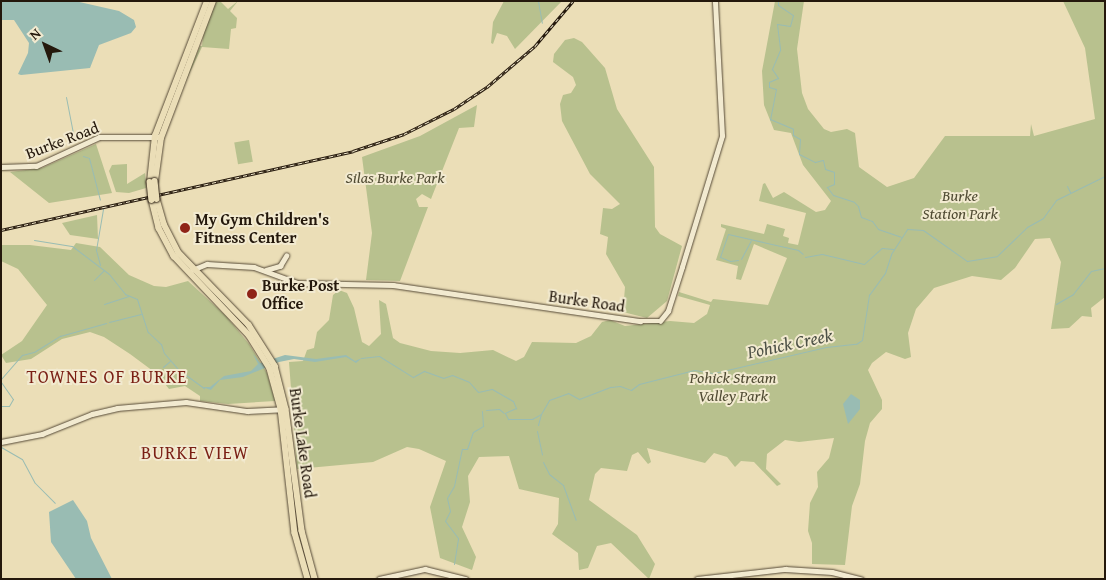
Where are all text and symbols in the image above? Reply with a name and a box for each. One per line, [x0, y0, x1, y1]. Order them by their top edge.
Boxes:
north arrow [20, 20, 70, 70]
text: N [25, 23, 45, 44]
street label: Burke Road [23, 117, 101, 163]
park label: Silas Burke Park [345, 167, 445, 187]
park label: Burke Station Park [922, 185, 998, 223]
place label: My Gym Children's Fitness Center [195, 209, 329, 247]
marker: My Gym Children's Fitness Center [179, 222, 191, 234]
place label: Burke Post Office [262, 275, 339, 313]
street label: Burke Road [548, 286, 626, 316]
marker: Burke Post Office [246, 288, 258, 300]
water label: Pohick Creek [745, 324, 835, 364]
district label: TOWNES OF BURKE [25, 366, 189, 388]
park label: Pohick Stream Valley Park [690, 367, 776, 405]
street label: Burke Lake Road [286, 387, 320, 499]
district label: BURKE VIEW [140, 442, 250, 464]

